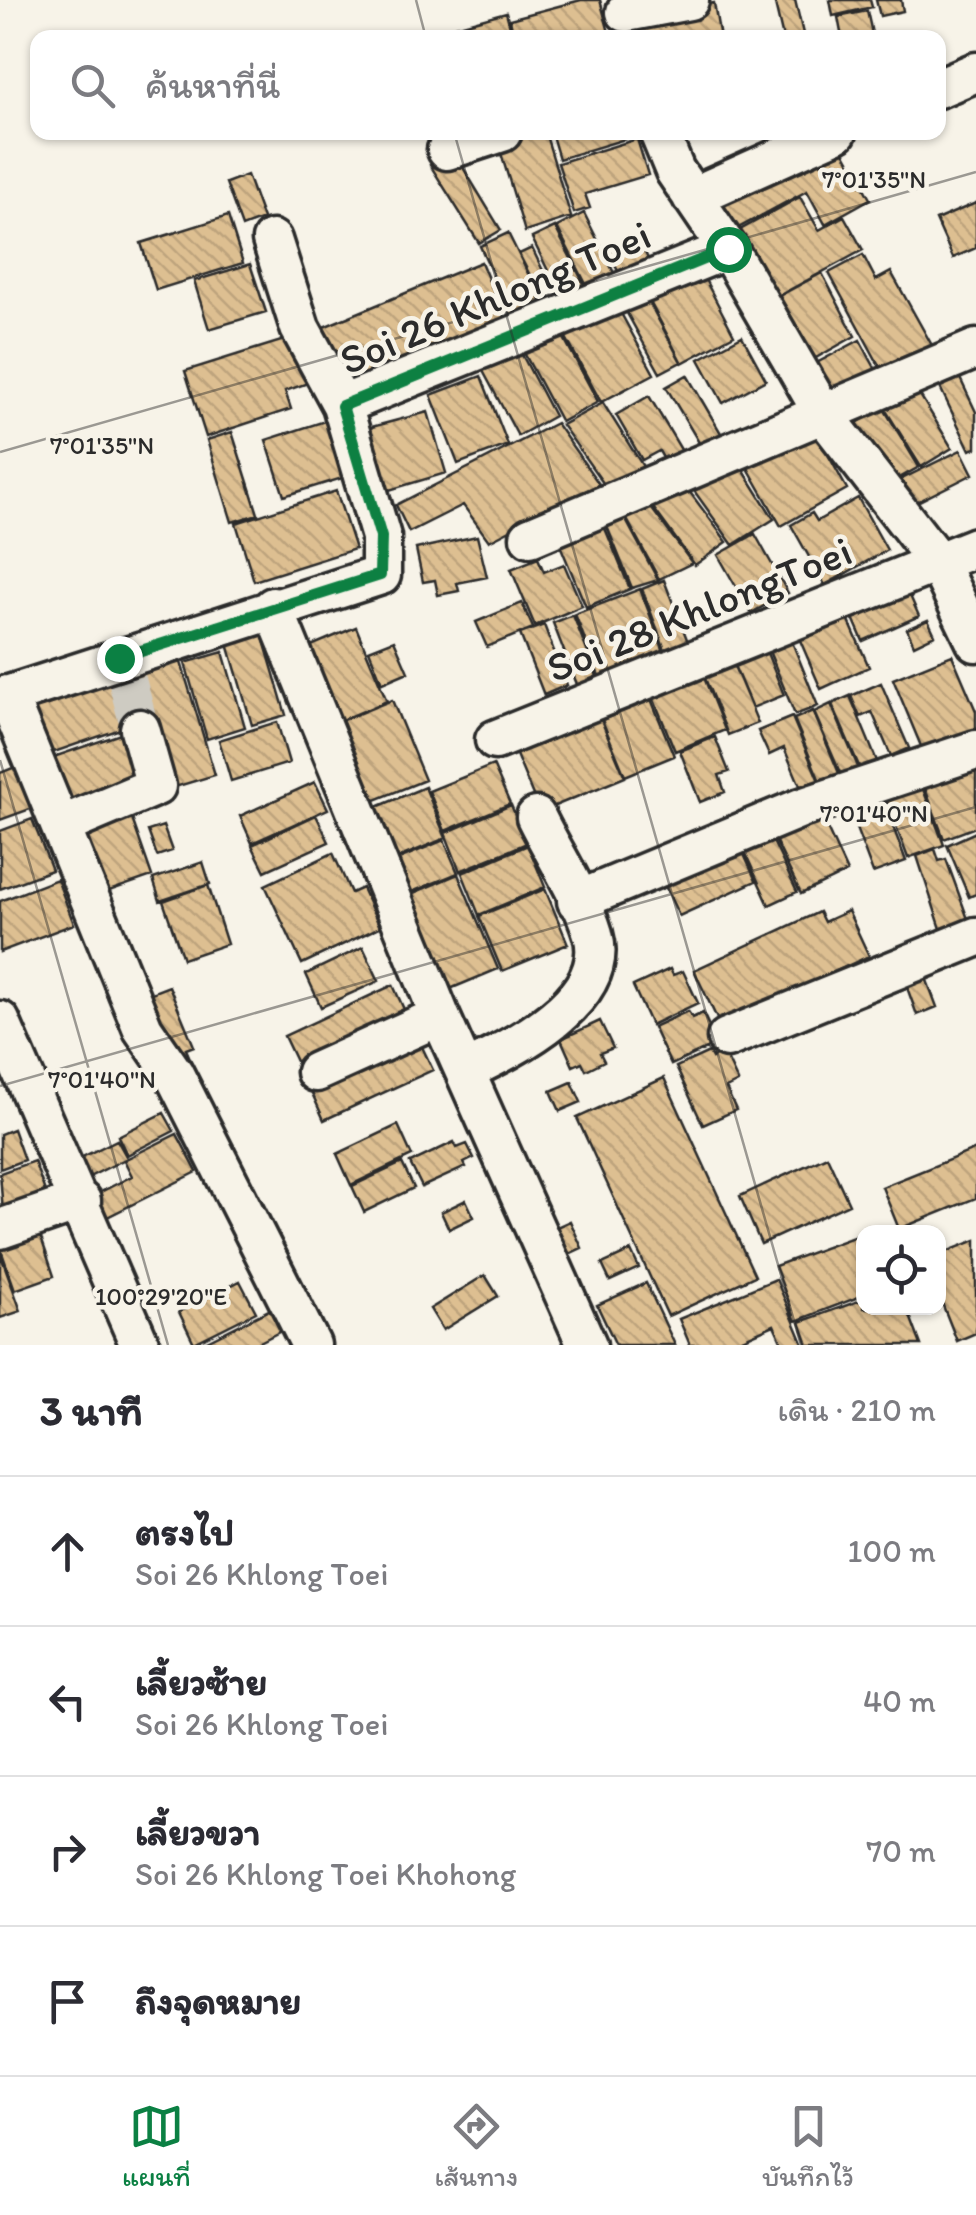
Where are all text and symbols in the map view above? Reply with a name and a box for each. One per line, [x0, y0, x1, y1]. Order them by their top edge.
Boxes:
search box [30, 30, 946, 140]
icon: search [65, 58, 120, 113]
text: ค้นหาที่นี่ [145, 62, 280, 108]
text: 7°01'35"N [822, 164, 926, 194]
street label: Soi 26 Khlong Toei [332, 209, 658, 385]
route start [706, 227, 752, 273]
text: 7°01'35"N [50, 430, 154, 460]
street label: Soi 28 KhlongToei [539, 525, 859, 693]
route end [97, 636, 143, 682]
text: 7°01'40"N [820, 798, 928, 828]
text: 7°01'40"N [48, 1064, 156, 1094]
map controls [856, 1225, 946, 1315]
button: locate [856, 1225, 946, 1315]
text: 100°29'20"E [95, 1281, 227, 1311]
text: 3 นาที [40, 1385, 143, 1436]
text: เดิน · 210 m [778, 1391, 936, 1429]
text: ตรงไป [135, 1509, 234, 1555]
icon: ahead [40, 1524, 95, 1579]
text: 100 m [848, 1532, 936, 1570]
text: Soi 26 Khlong Toei [135, 1555, 388, 1593]
text: เลี้ยวซ้าย [135, 1659, 267, 1705]
icon: left [40, 1674, 95, 1729]
text: 40 m [863, 1682, 936, 1720]
text: Soi 26 Khlong Toei [135, 1705, 388, 1743]
text: เลี้ยวขวา [135, 1809, 260, 1855]
icon: right [40, 1824, 95, 1879]
text: 70 m [866, 1832, 936, 1870]
text: Soi 26 Khlong Toei Khohong [135, 1855, 516, 1893]
icon: arrive [40, 1974, 95, 2029]
text: ถึงจุดหมาย [135, 1978, 301, 2024]
tab: แผนที่ [122, 2099, 191, 2193]
tab: เส้นทาง [435, 2099, 518, 2193]
tab: บันทึกไว้ [762, 2099, 854, 2193]

